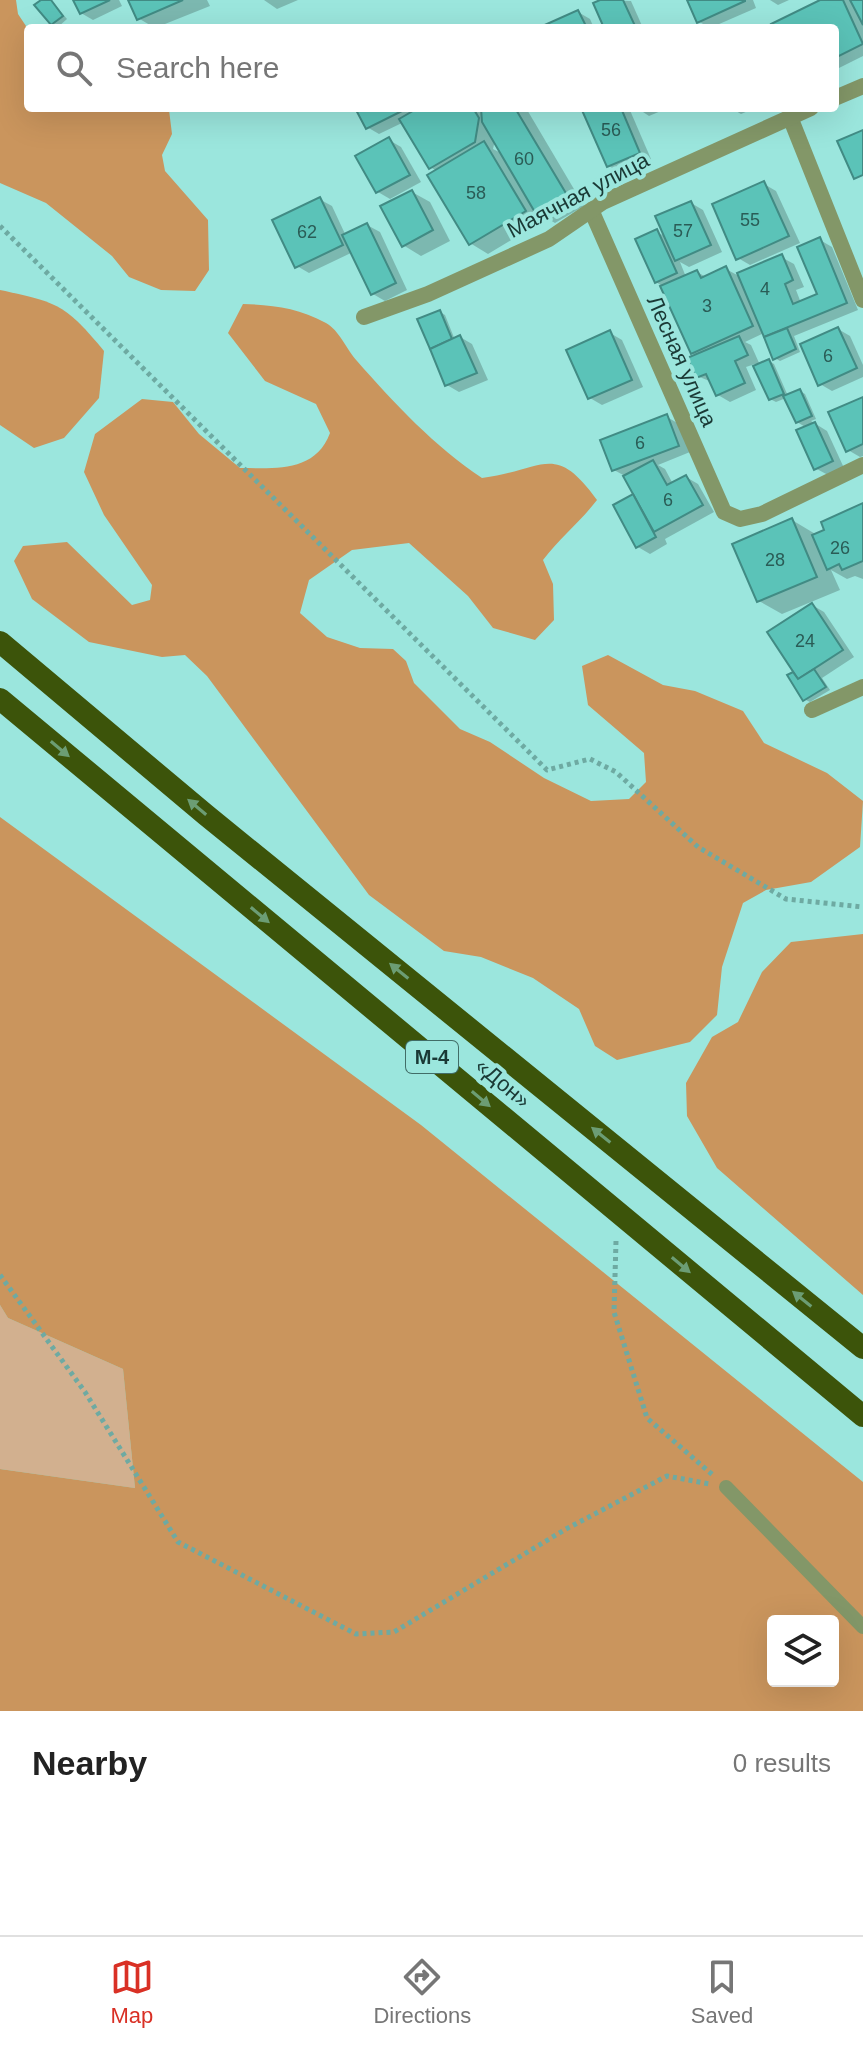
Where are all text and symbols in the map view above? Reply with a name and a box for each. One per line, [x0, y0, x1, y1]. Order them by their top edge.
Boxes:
search box [24, 24, 839, 112]
icon: search [52, 46, 96, 90]
text: Search here [116, 51, 279, 84]
house number: 56 [601, 120, 621, 140]
street label: Маячная улица [503, 147, 654, 243]
house number: 60 [514, 149, 534, 169]
house number: 58 [466, 183, 486, 203]
house number: 55 [740, 210, 760, 230]
house number: 57 [673, 221, 693, 241]
house number: 62 [297, 222, 317, 242]
house number: 4 [760, 279, 770, 299]
street label: Лесная улица [642, 292, 722, 431]
house number: 3 [702, 296, 712, 316]
house number: 6 [823, 346, 833, 366]
house number: 6 [635, 433, 645, 453]
house number: 6 [663, 490, 673, 510]
house number: 26 [830, 538, 850, 558]
house number: 28 [765, 550, 785, 570]
house number: 24 [795, 631, 815, 651]
one-way arrow [50, 740, 70, 757]
one-way arrow [187, 799, 207, 816]
one-way arrow [250, 906, 270, 923]
one-way arrow [389, 963, 409, 980]
road number: М-4 [406, 1041, 458, 1073]
street label: «Дон» [470, 1053, 536, 1113]
one-way arrow [471, 1090, 491, 1107]
one-way arrow [591, 1127, 611, 1144]
one-way arrow [671, 1256, 691, 1273]
one-way arrow [792, 1290, 813, 1307]
map controls [767, 1615, 839, 1687]
button: layers [767, 1615, 839, 1687]
text: Nearby [32, 1744, 147, 1782]
text: 0 results [733, 1748, 831, 1778]
tab: Map [110, 1955, 154, 2029]
tab: Directions [373, 1955, 471, 2029]
tab: Saved [691, 1955, 753, 2029]

